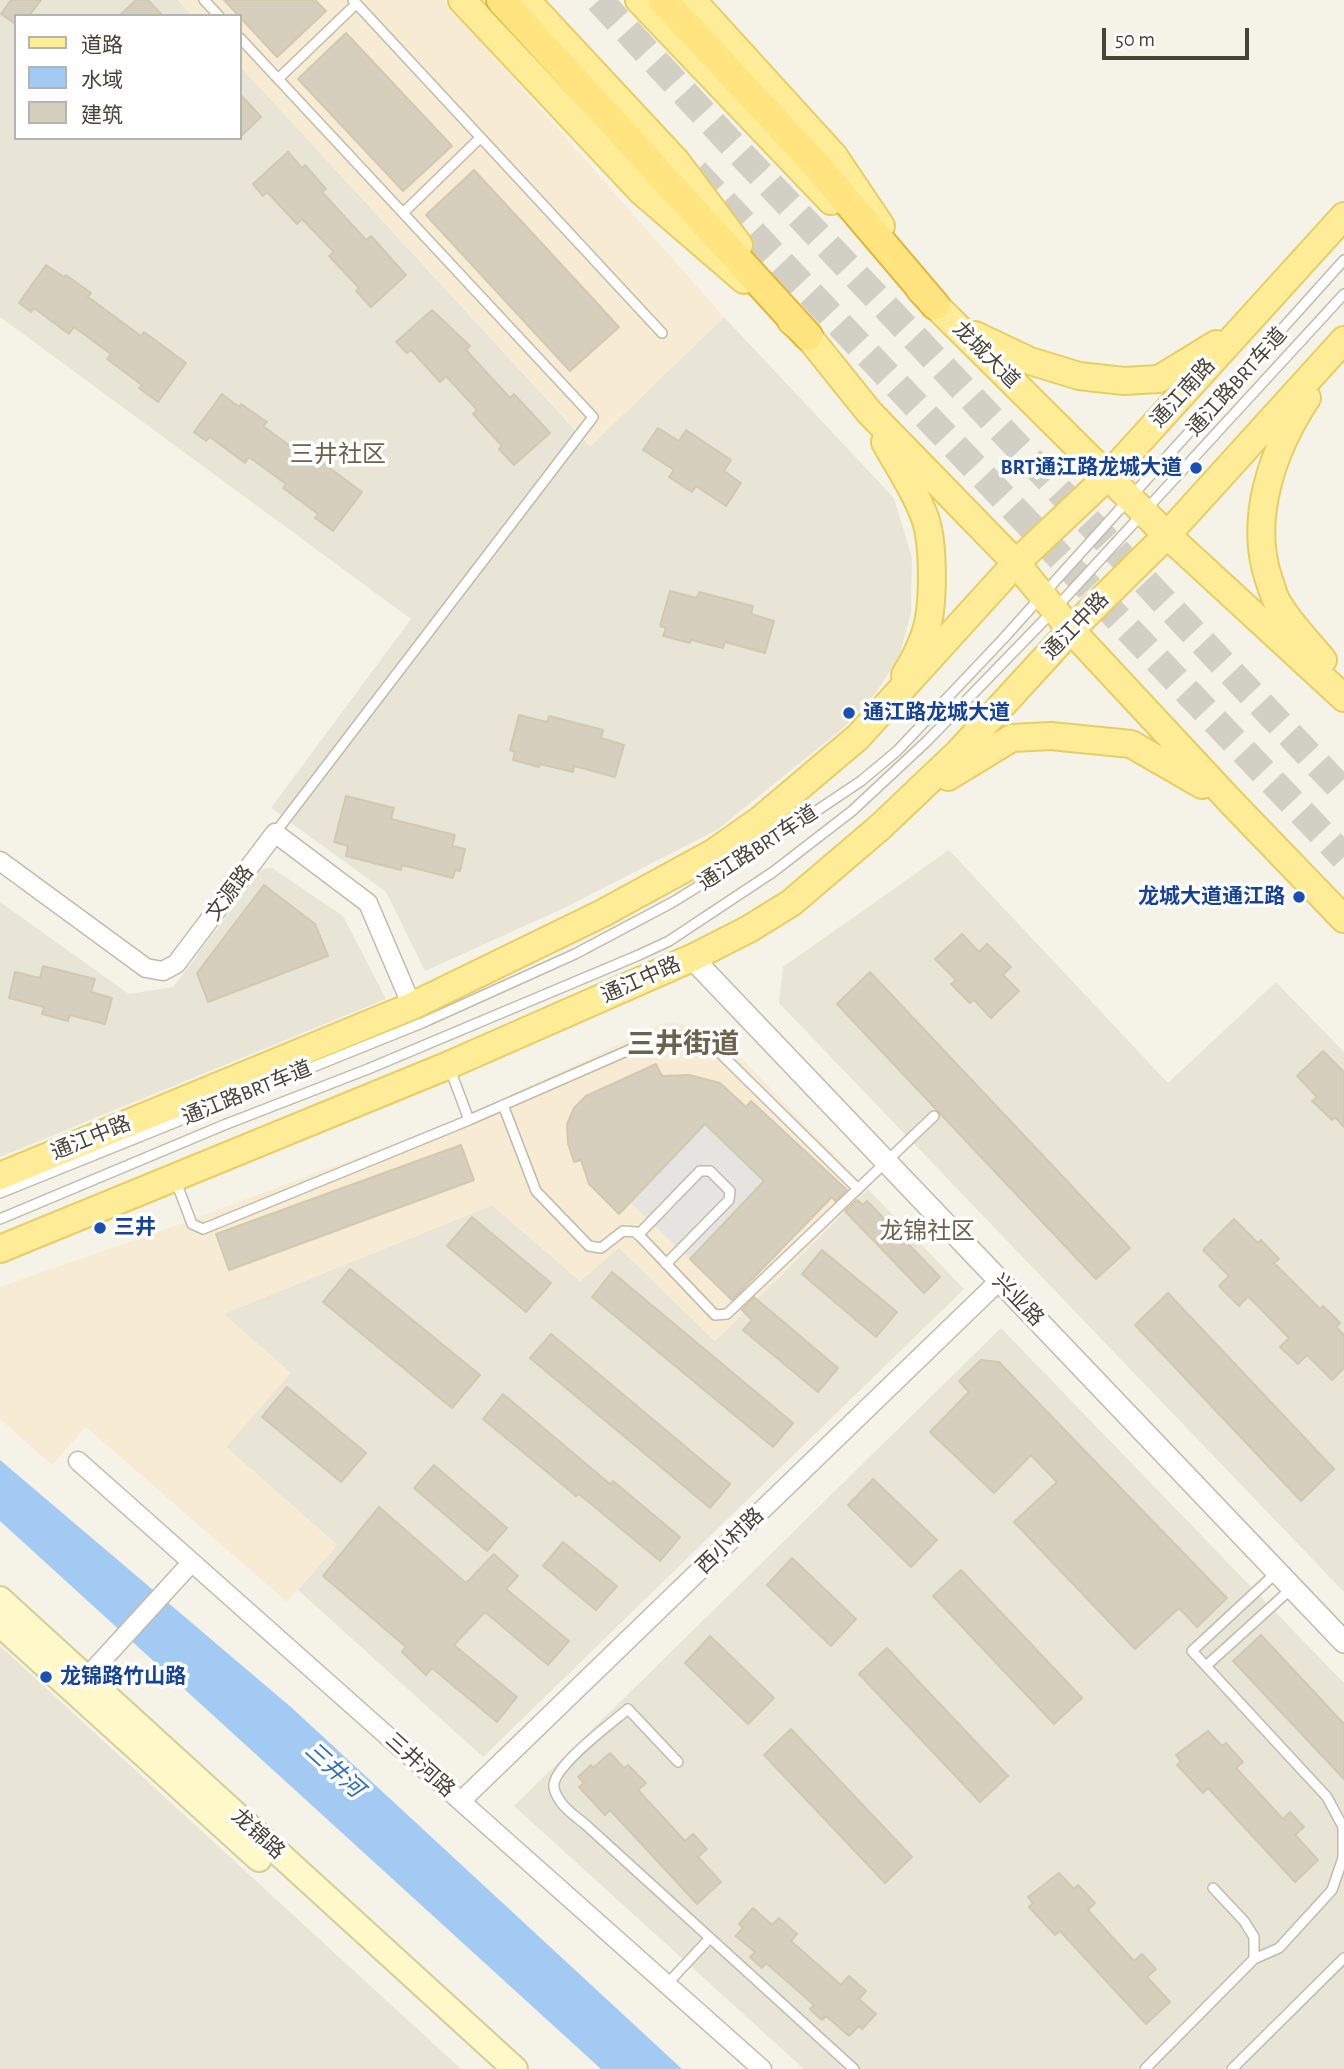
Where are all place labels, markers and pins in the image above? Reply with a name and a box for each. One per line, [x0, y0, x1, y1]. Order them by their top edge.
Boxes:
place label: BRT通江路龙城大道 [1000, 455, 1182, 481]
marker: BRT通江路龙城大道 [1188, 460, 1204, 476]
place label: 通江路龙城大道 [863, 700, 1010, 726]
marker: 通江路龙城大道 [841, 705, 857, 721]
place label: 龙城大道通江路 [1138, 884, 1285, 910]
marker: 龙城大道通江路 [1291, 889, 1307, 905]
place label: 三井 [114, 1215, 156, 1241]
marker: 三井 [92, 1220, 108, 1236]
place label: 龙锦路竹山路 [60, 1664, 186, 1690]
marker: 龙锦路竹山路 [38, 1669, 54, 1685]

